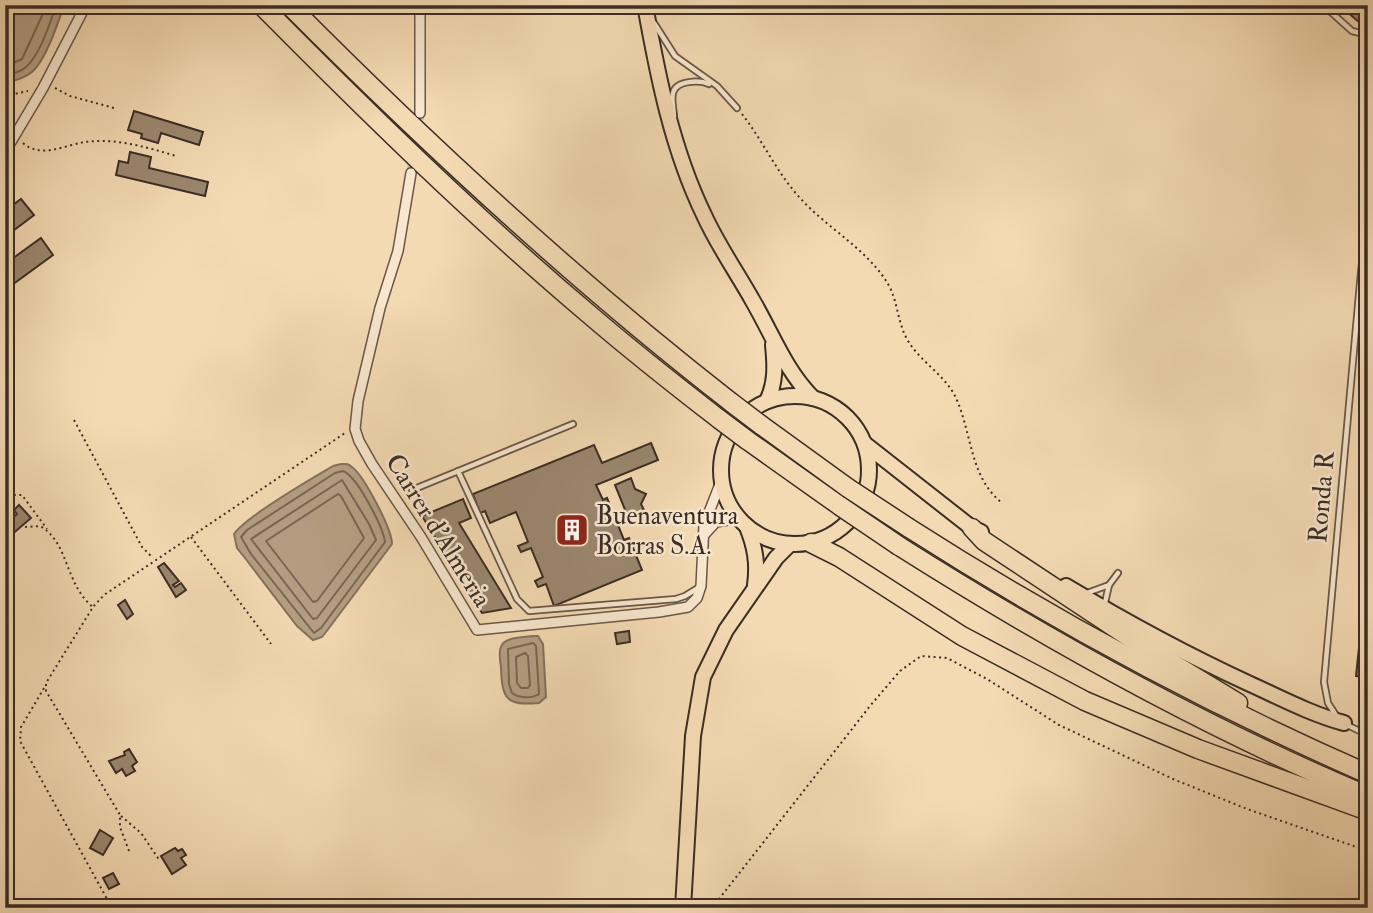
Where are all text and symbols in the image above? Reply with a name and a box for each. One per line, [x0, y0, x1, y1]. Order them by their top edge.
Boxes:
street label: Carrer d'Almeria [378, 448, 498, 613]
street label: Ronda R [1302, 449, 1342, 544]
place label: Buenaventura Borras S.A. [596, 500, 739, 562]
building icon: Buenaventura Borras S.A. [553, 511, 591, 549]

